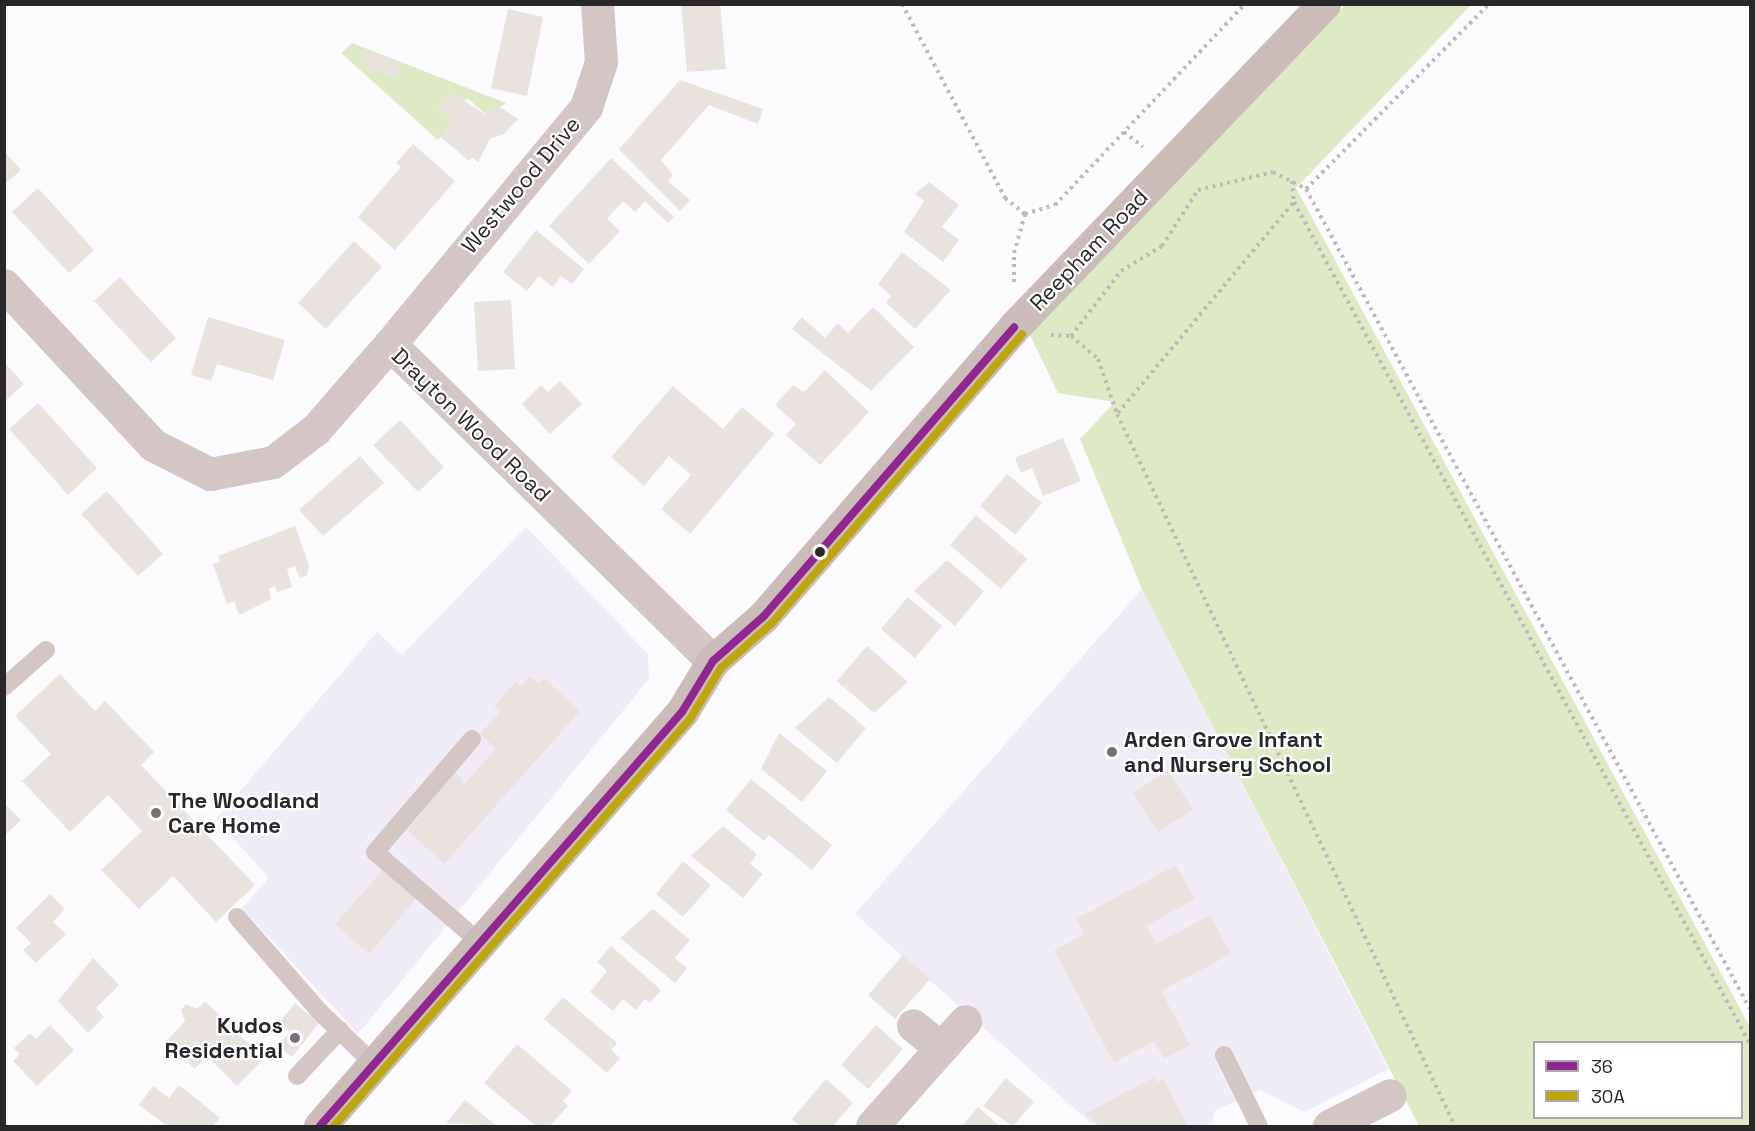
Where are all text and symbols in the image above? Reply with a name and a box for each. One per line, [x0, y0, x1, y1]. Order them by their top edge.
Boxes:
street label: Westwood Drive [456, 111, 586, 259]
street label: Reepham Road [1024, 184, 1154, 316]
street label: Drayton Wood Road [386, 342, 556, 508]
unlabelled marker [814, 546, 826, 558]
place label: Arden Grove Infant and Nursery School [1124, 726, 1331, 778]
marker: Arden Grove Infant and Nursery School [1105, 745, 1119, 759]
place label: The Woodland Care Home [168, 787, 320, 838]
marker: The Woodland Care Home [149, 806, 163, 820]
place label: Kudos Residential [165, 1012, 283, 1064]
marker: Kudos Residential [288, 1031, 302, 1045]
legend [1533, 1041, 1743, 1119]
text: 36 [1591, 1055, 1613, 1078]
text: 30A [1591, 1085, 1625, 1108]

